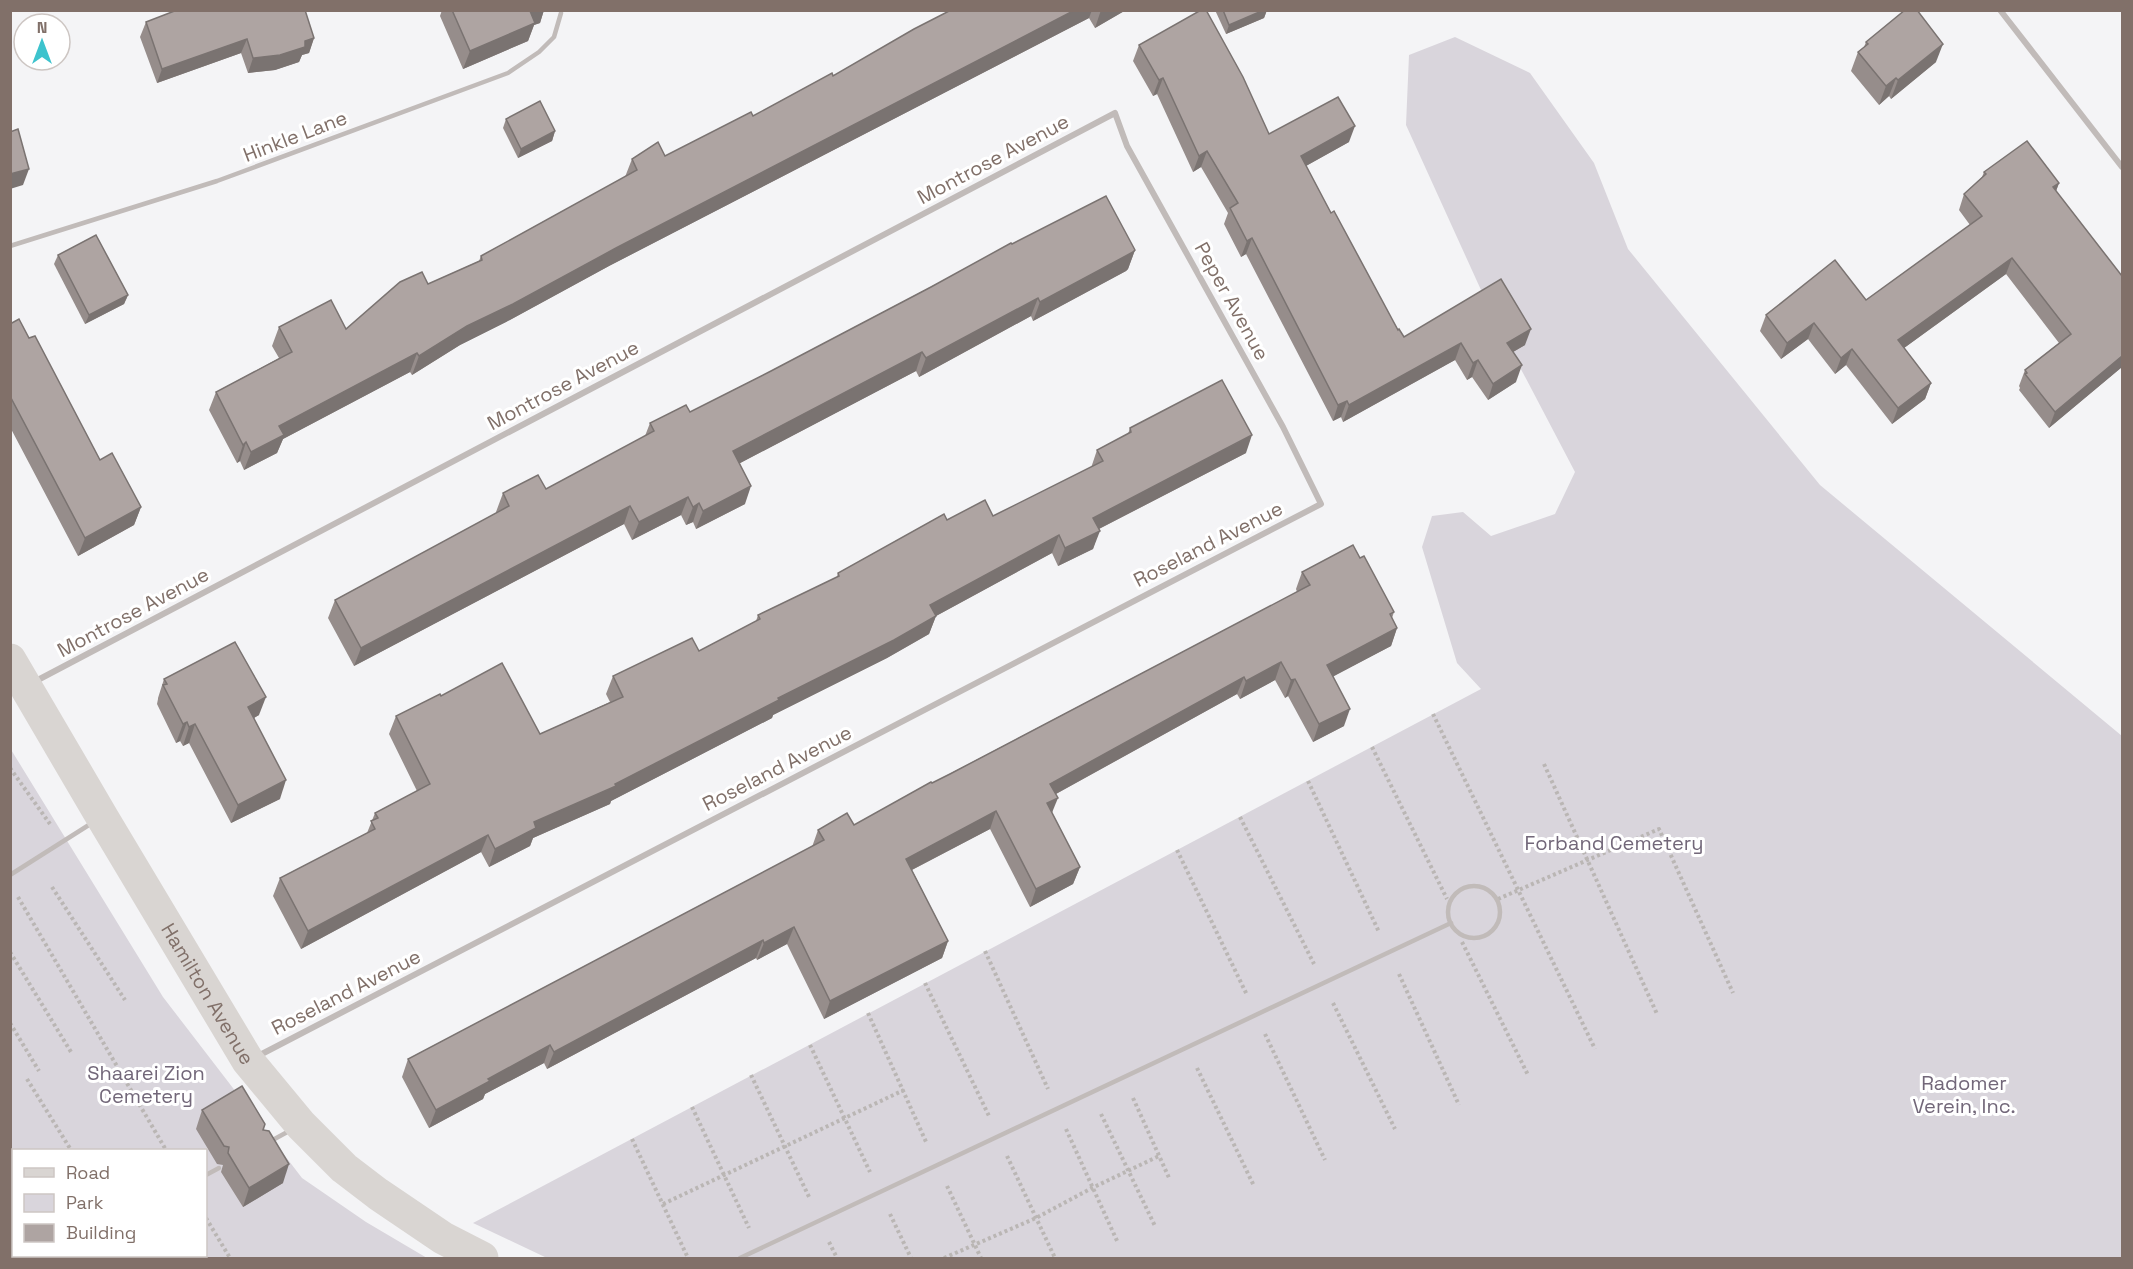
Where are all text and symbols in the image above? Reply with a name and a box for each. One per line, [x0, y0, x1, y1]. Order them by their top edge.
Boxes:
north arrow [12, 12, 72, 72]
text: N [37, 17, 47, 38]
street label: Hinkle Lane [239, 104, 351, 168]
street label: Montrose Avenue [913, 108, 1073, 210]
street label: Peper Avenue [1189, 237, 1275, 365]
street label: Montrose Avenue [483, 334, 643, 436]
street label: Roseland Avenue [1129, 495, 1287, 593]
street label: Montrose Avenue [53, 561, 213, 663]
street label: Roseland Avenue [698, 719, 856, 817]
park label: Forband Cemetery [1524, 830, 1704, 856]
street label: Hamilton Avenue [155, 918, 260, 1069]
street label: Roseland Avenue [267, 943, 425, 1041]
park label: Shaarei Zion Cemetery [87, 1060, 205, 1109]
park label: Radomer Verein, Inc. [1912, 1070, 2016, 1119]
legend [12, 1149, 207, 1257]
text: Road [66, 1161, 110, 1184]
text: Park [66, 1191, 104, 1214]
text: Building [66, 1221, 136, 1244]

